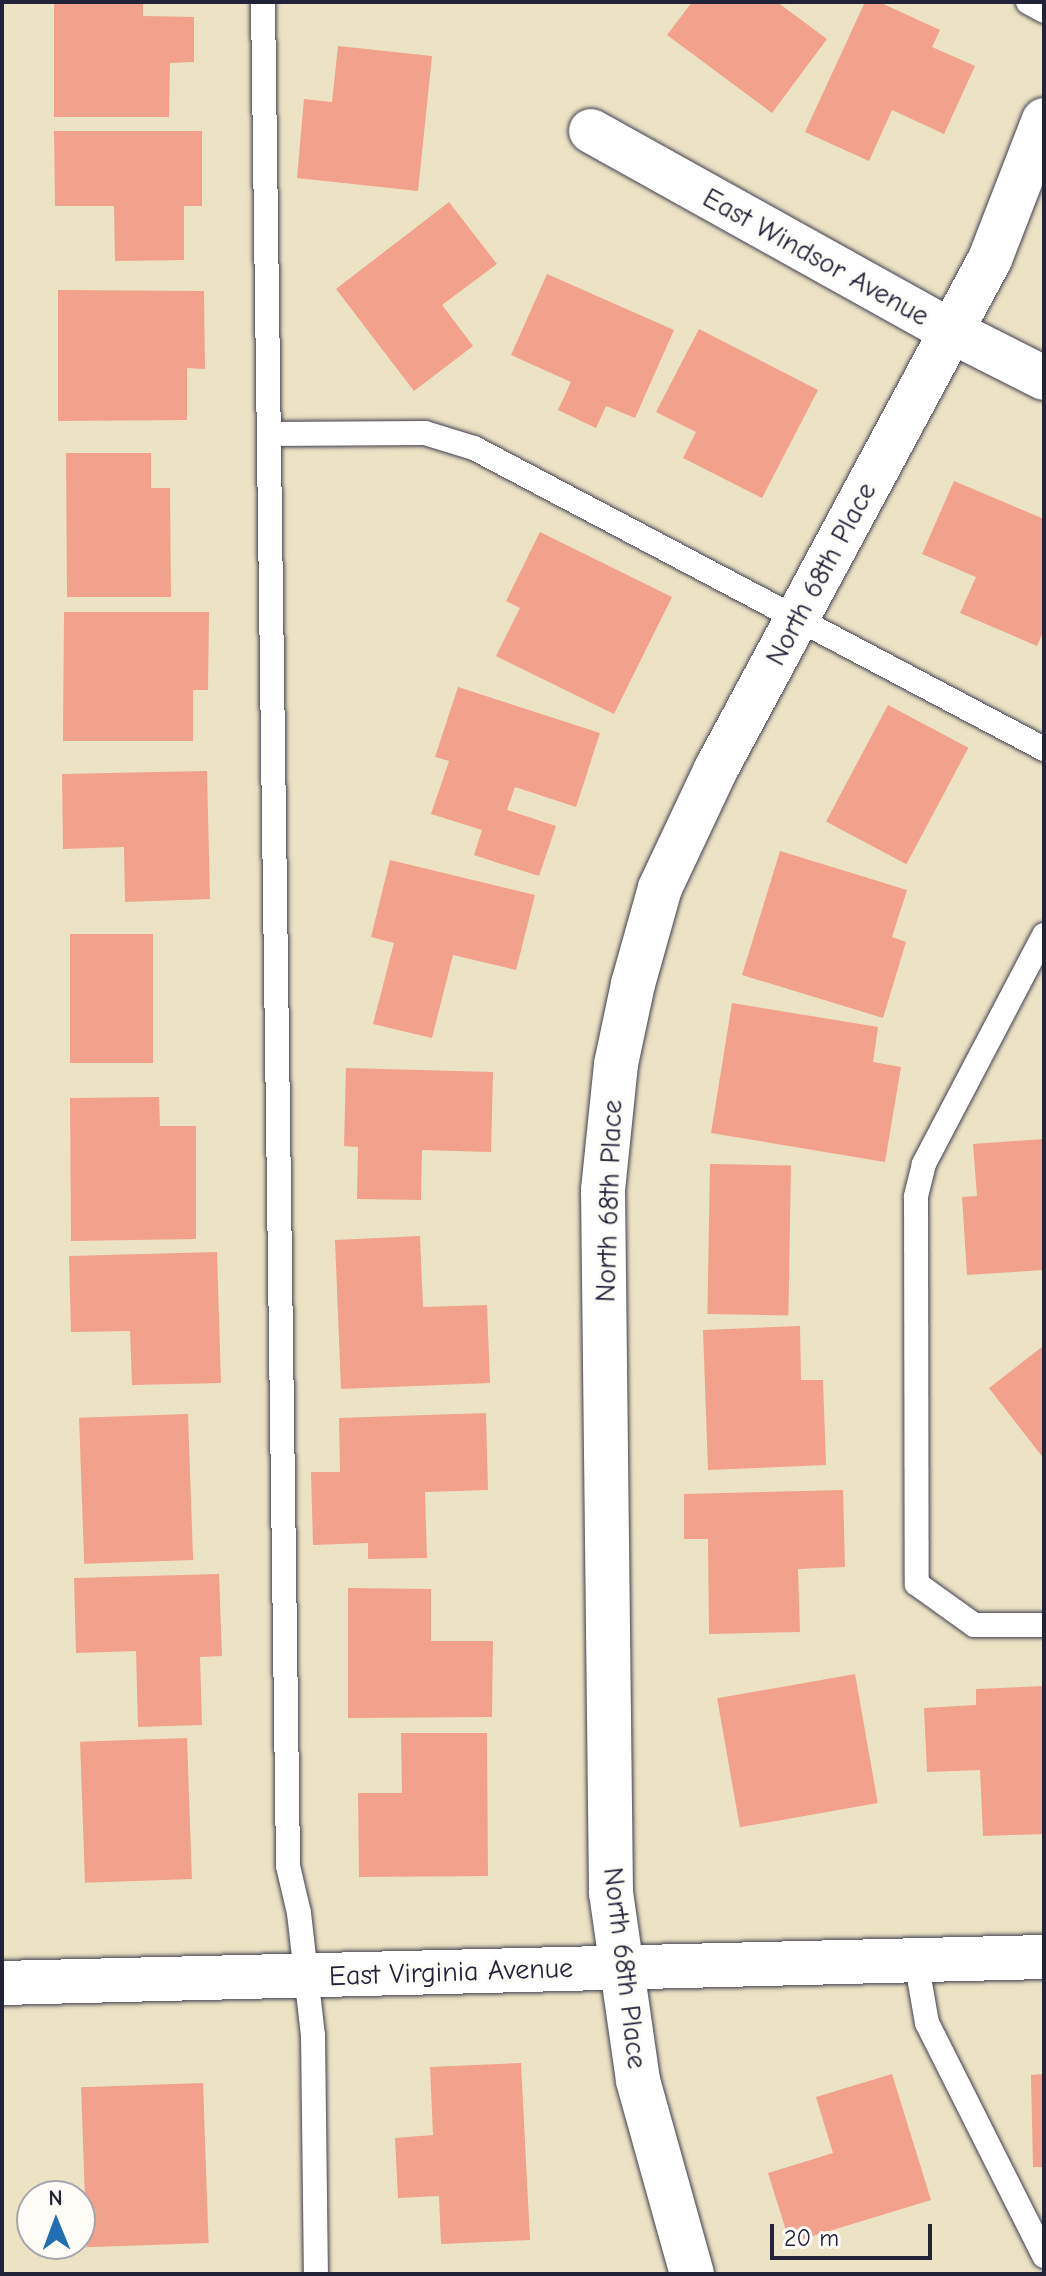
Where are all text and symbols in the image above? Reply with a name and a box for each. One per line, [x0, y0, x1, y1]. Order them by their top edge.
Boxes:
street label: East Windsor Avenue [697, 181, 935, 333]
street label: North 68th Place [759, 477, 883, 671]
street label: North 68th Place [589, 1099, 629, 1303]
street label: North 68th Place [596, 1865, 654, 2071]
street label: East Virginia Avenue [328, 1951, 574, 1993]
north arrow [16, 2180, 96, 2260]
text: N [48, 2185, 63, 2211]
scale bar [774, 2208, 936, 2258]
text: 20 m [784, 2224, 839, 2252]

